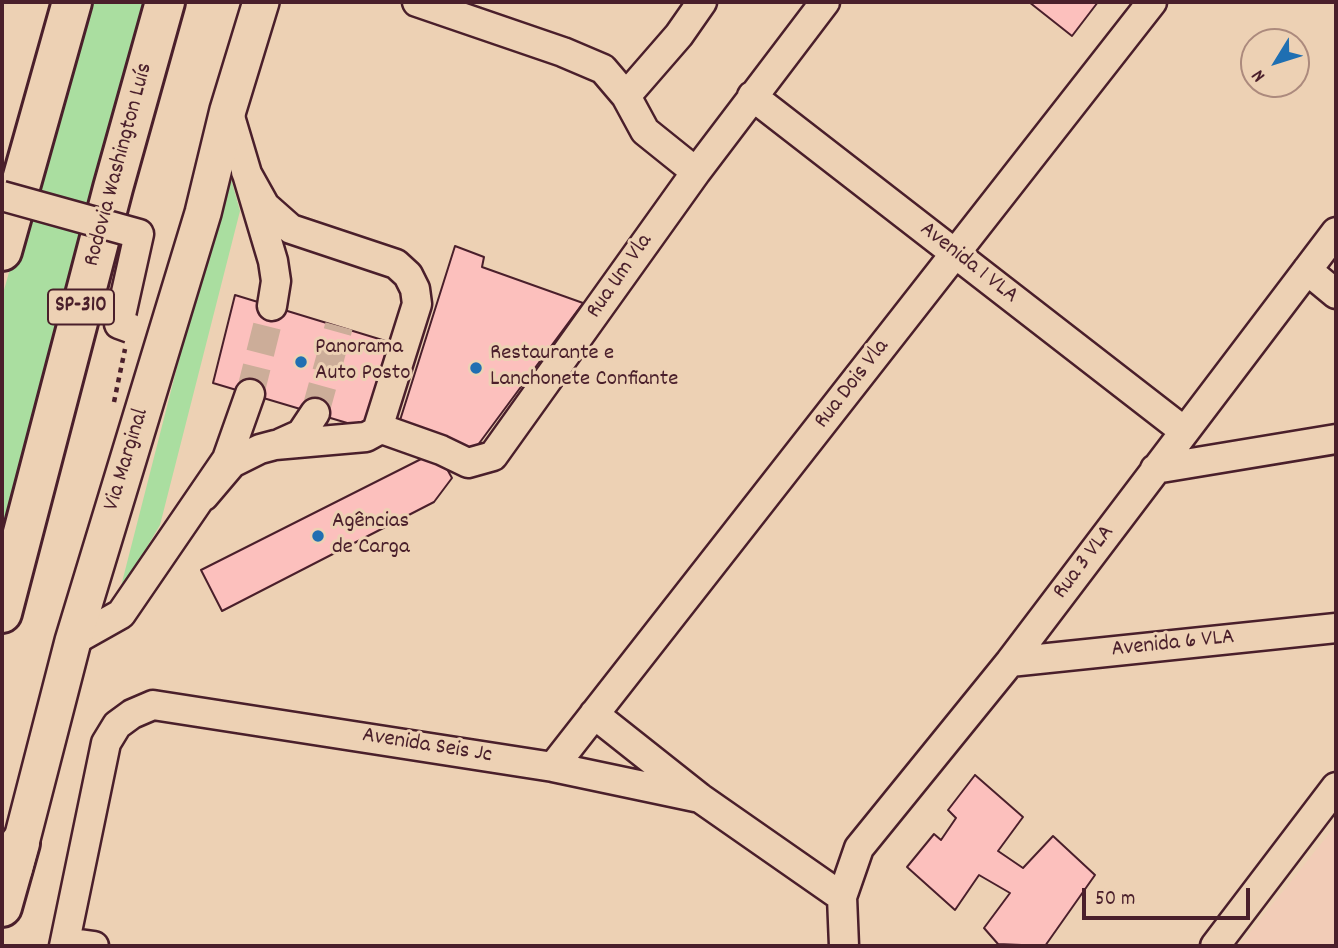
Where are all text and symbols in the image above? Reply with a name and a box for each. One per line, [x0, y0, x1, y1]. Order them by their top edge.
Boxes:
north arrow [1240, 28, 1310, 98]
street label: Rodovia Washington Luís [80, 60, 160, 270]
text: N [1246, 63, 1273, 87]
street label: Avenida 1 VLA [913, 217, 1023, 311]
street label: Rua Um Vla [582, 230, 660, 324]
road number: SP-310 [48, 290, 114, 324]
place label: Panorama Auto Posto [315, 335, 411, 389]
street label: Rua Dois Vla [810, 335, 896, 435]
place label: Restaurante e Lanchonete Confiante [490, 341, 678, 395]
marker: Panorama Auto Posto [293, 354, 309, 370]
marker: Restaurante e Lanchonete Confiante [468, 360, 484, 376]
street label: Via Marginal [99, 406, 157, 514]
place label: Agências de Carga [332, 509, 410, 563]
street label: Rua 3 VLA [1048, 520, 1122, 606]
marker: Agências de Carga [310, 528, 326, 544]
street label: Avenida 6 VLA [1110, 625, 1236, 665]
street label: Avenida Seis Jc [360, 723, 494, 771]
scale bar [1086, 874, 1254, 918]
text: 50 m [1095, 885, 1135, 915]

